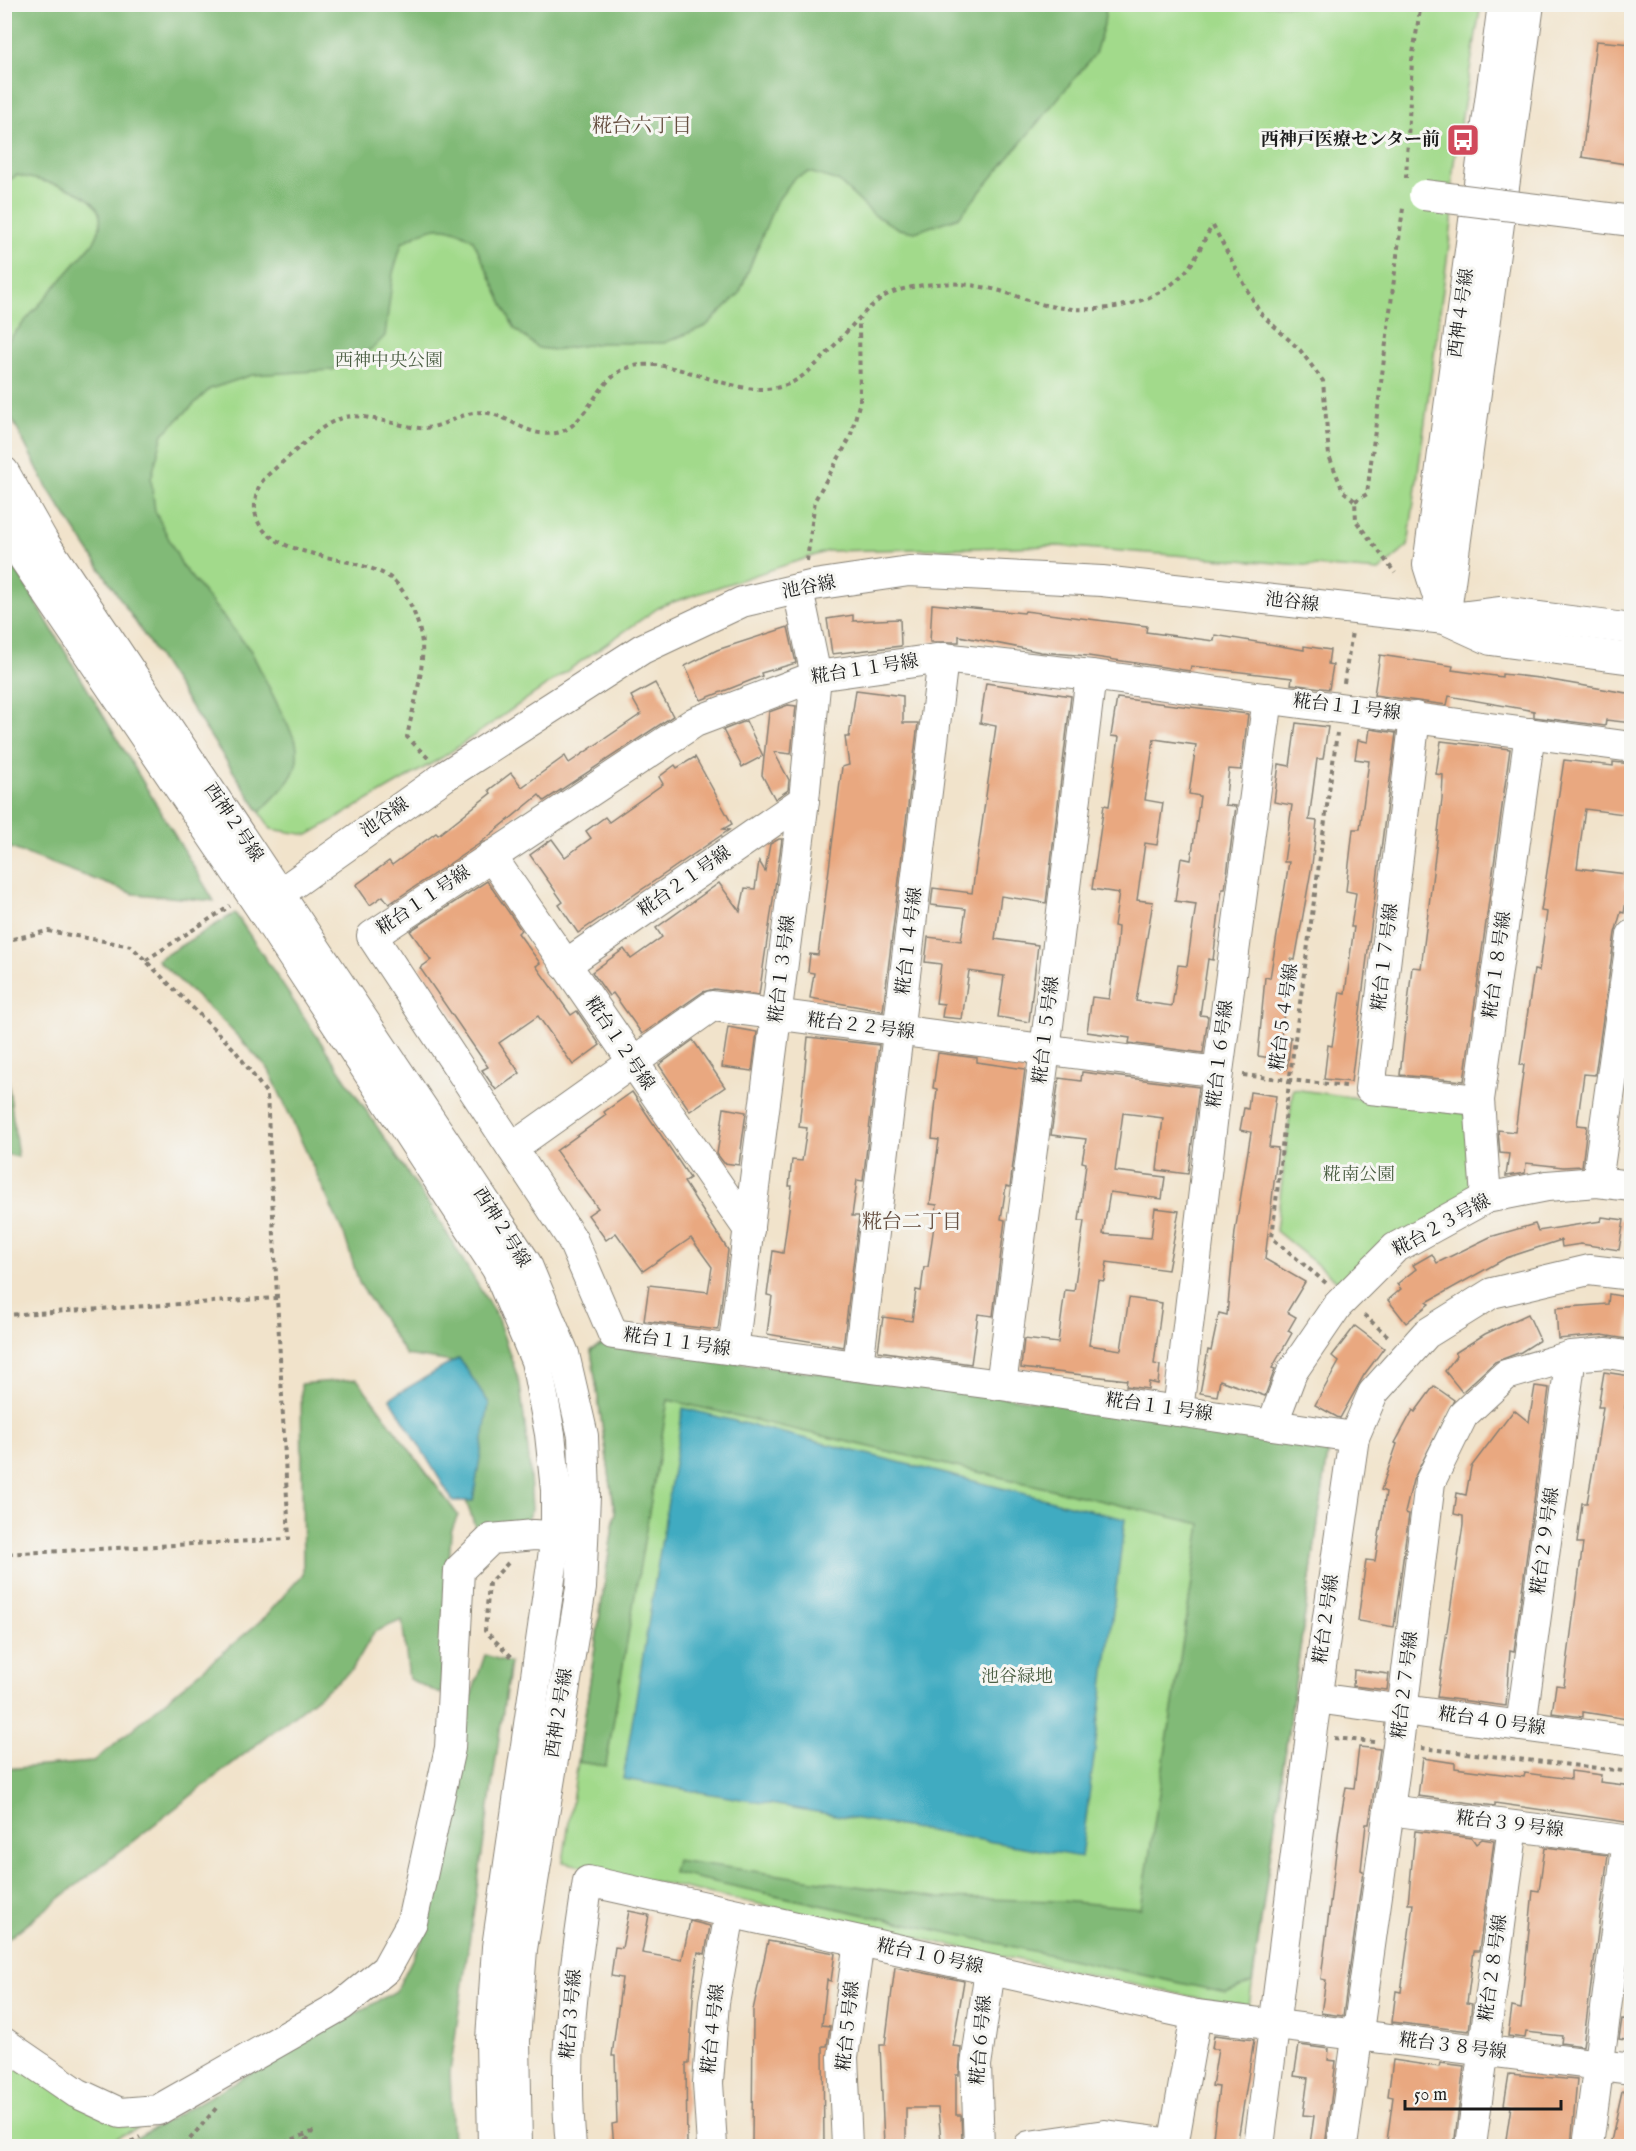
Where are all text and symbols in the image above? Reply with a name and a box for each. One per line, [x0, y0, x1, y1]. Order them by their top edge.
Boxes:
district label: 糀台六丁目 [592, 114, 692, 139]
bus stop icon: 西神戸医療センター前 [1445, 122, 1481, 158]
place label: 西神戸医療センター前 [1261, 129, 1440, 152]
street label: 西神４号線 [1444, 267, 1480, 359]
park label: 西神中央公園 [335, 350, 443, 373]
street label: 池谷線 [780, 572, 838, 604]
street label: 池谷線 [1264, 588, 1320, 618]
street label: 糀台１１号線 [810, 650, 920, 690]
street label: 糀台１１号線 [1292, 690, 1402, 726]
street label: 西神２号線 [198, 779, 268, 867]
street label: 池谷線 [356, 793, 414, 843]
street label: 糀台２１号線 [634, 842, 736, 922]
street label: 糀台１１号線 [373, 861, 475, 941]
street label: 糀台１４号線 [892, 886, 928, 996]
street label: 糀台１７号線 [1368, 902, 1404, 1012]
street label: 糀台１８号線 [1479, 910, 1517, 1020]
street label: 糀台１３号線 [765, 914, 801, 1024]
street label: 糀台５４号線 [1266, 962, 1304, 1072]
street label: 糀台１５号線 [1029, 975, 1065, 1085]
street label: 糀台１２号線 [579, 993, 659, 1095]
street label: 糀台１６号線 [1203, 999, 1239, 1109]
street label: 糀台２２号線 [806, 1009, 916, 1045]
park label: 糀南公園 [1323, 1164, 1395, 1187]
street label: 西神２号線 [467, 1184, 535, 1272]
street label: 糀台２３号線 [1389, 1190, 1495, 1262]
district label: 糀台二丁目 [862, 1210, 962, 1235]
street label: 糀台１１号線 [622, 1324, 732, 1362]
street label: 糀台１１号線 [1104, 1389, 1214, 1427]
street label: 糀台２９号線 [1527, 1486, 1565, 1596]
street label: 糀台２号線 [1309, 1573, 1345, 1665]
street label: 糀台２７号線 [1388, 1630, 1424, 1740]
park label: 池谷緑地 [981, 1666, 1053, 1689]
street label: 西神２号線 [542, 1667, 578, 1759]
street label: 糀台４０号線 [1437, 1703, 1547, 1741]
street label: 糀台３９号線 [1455, 1807, 1565, 1843]
street label: 糀台２８号線 [1475, 1913, 1513, 2023]
street label: 糀台１０号線 [875, 1935, 985, 1979]
street label: 糀台３号線 [557, 1968, 587, 2060]
street label: 糀台５号線 [833, 1980, 865, 2072]
street label: 糀台４号線 [698, 1983, 730, 2075]
street label: 糀台６号線 [967, 1994, 997, 2086]
street label: 糀台３８号線 [1398, 2029, 1508, 2065]
scale bar [1405, 2073, 1561, 2111]
text: 50 m [1414, 2084, 1447, 2107]

